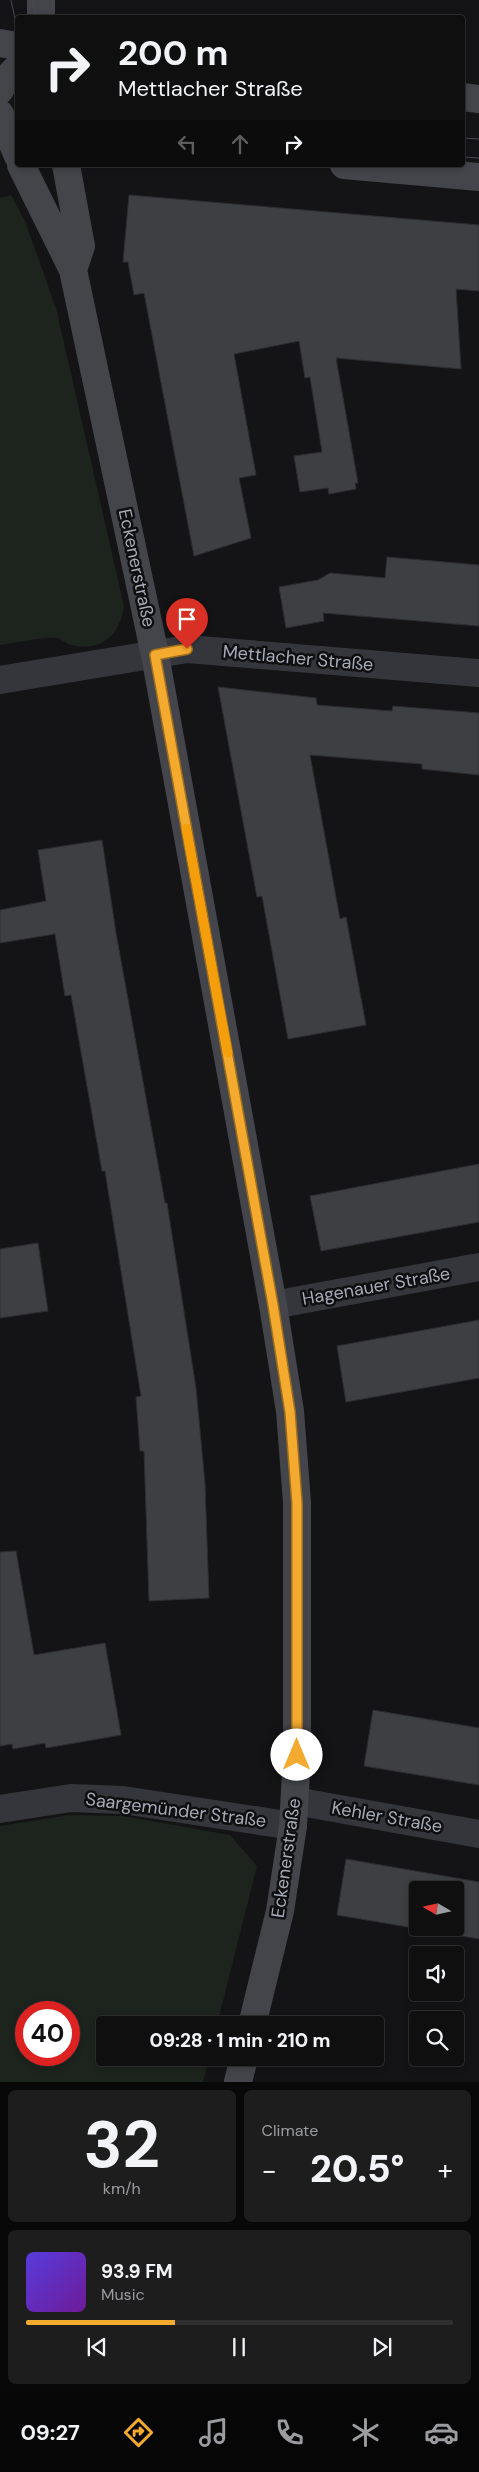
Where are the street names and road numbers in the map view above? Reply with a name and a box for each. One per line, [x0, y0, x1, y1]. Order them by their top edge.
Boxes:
street label: Eckenerstraße [113, 507, 161, 629]
street label: Mettlacher Straße [222, 639, 374, 677]
street label: Hagenauer Straße [300, 1261, 452, 1311]
street label: Saargemünder Straße [84, 1787, 268, 1833]
street label: Kehler Straße [330, 1795, 444, 1839]
street label: Eckenerstraße [266, 1797, 306, 1919]

